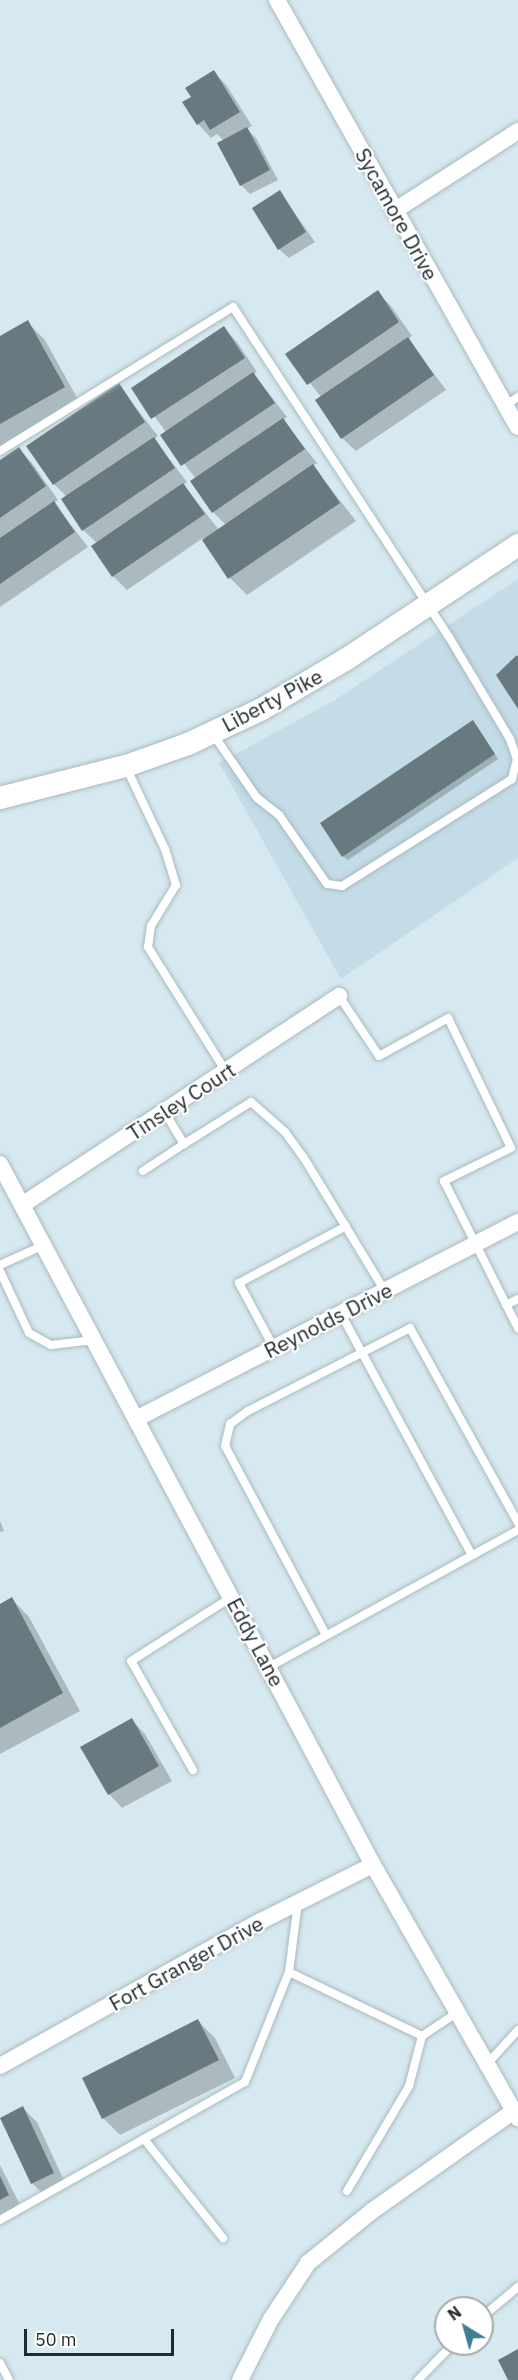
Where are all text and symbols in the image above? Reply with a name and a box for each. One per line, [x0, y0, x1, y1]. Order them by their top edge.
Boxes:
street label: Sycamore Drive [350, 143, 444, 285]
street label: Liberty Pike [217, 663, 327, 737]
street label: Tinsley Court [122, 1057, 240, 1145]
street label: Reynolds Drive [260, 1277, 396, 1363]
street label: Eddy Lane [222, 1593, 290, 1691]
street label: Fort Granger Drive [105, 1910, 267, 2016]
north arrow [434, 2296, 494, 2356]
text: N [444, 2302, 465, 2325]
scale bar [27, 2317, 177, 2355]
text: 50 m [35, 2328, 77, 2351]

